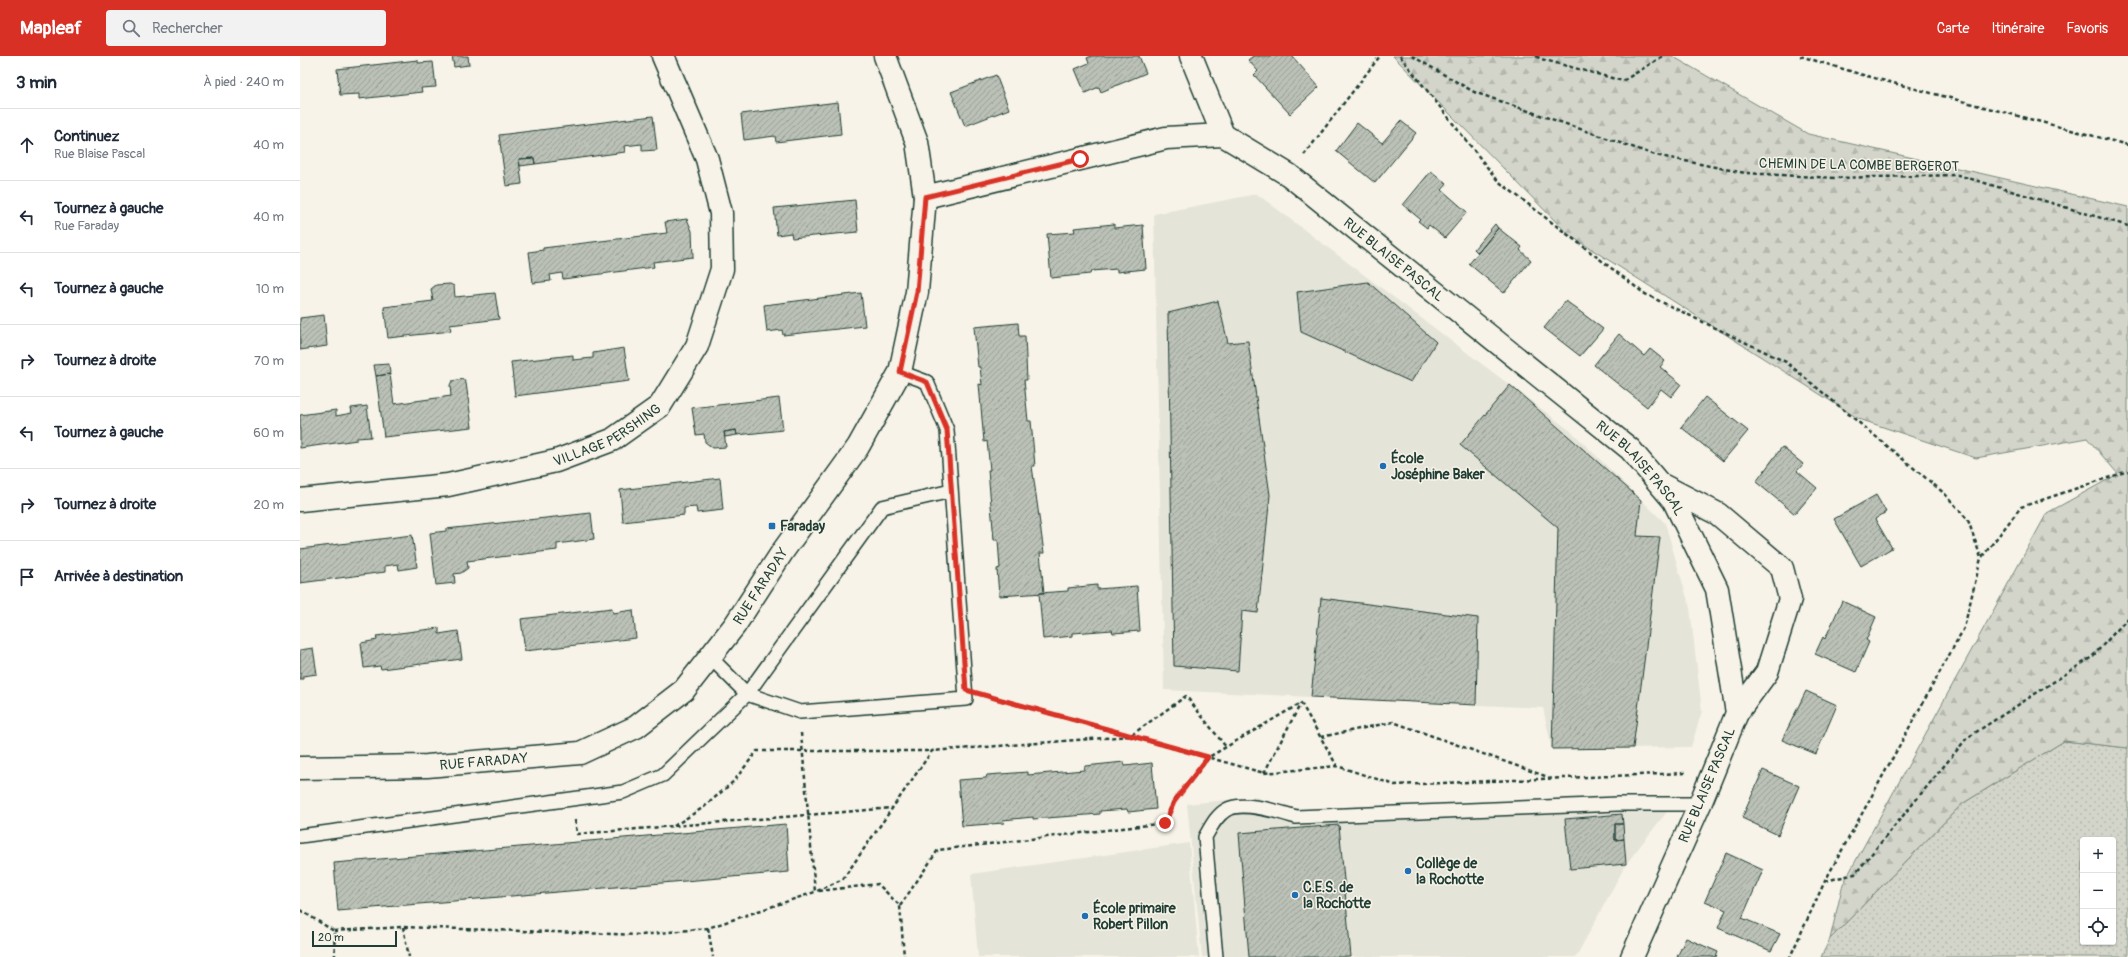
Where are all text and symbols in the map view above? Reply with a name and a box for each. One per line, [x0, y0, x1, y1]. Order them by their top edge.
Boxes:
search box [106, 10, 386, 46]
text: Mapleaf [20, 16, 82, 40]
icon: search [120, 17, 142, 39]
text: Rechercher [152, 19, 223, 38]
text: Carte [1937, 20, 1969, 37]
text: Itinéraire [1991, 20, 2044, 37]
text: Favoris [2066, 20, 2108, 37]
text: 3 min [16, 72, 57, 93]
text: À pied · 240 m [203, 74, 284, 90]
text: Continuez [54, 127, 119, 146]
icon: ahead [16, 134, 38, 156]
text: 40 m [253, 137, 284, 153]
text: Rue Blaise Pascal [54, 146, 145, 162]
route start [1071, 150, 1089, 168]
street label: CHEMIN DE LA COMBE BERGEROT [1759, 155, 1960, 175]
text: Tournez à gauche [54, 199, 164, 218]
icon: left [16, 206, 38, 228]
text: 40 m [253, 209, 284, 225]
street label: RUE BLAISE PASCAL [1340, 214, 1448, 305]
text: Rue Faraday [54, 218, 119, 234]
icon: left [16, 278, 38, 300]
text: Tournez à gauche [54, 279, 164, 298]
text: 10 m [256, 281, 284, 297]
icon: right [16, 350, 38, 372]
text: Tournez à droite [54, 351, 156, 370]
text: 70 m [254, 353, 284, 369]
street label: VILLAGE PERSHING [551, 400, 664, 470]
street label: RUE BLAISE PASCAL [1593, 417, 1688, 518]
icon: left [16, 422, 38, 444]
text: Tournez à gauche [54, 423, 164, 442]
text: 60 m [253, 425, 284, 441]
place label: École Joséphine Baker [1391, 449, 1486, 483]
marker: École Joséphine Baker [1378, 461, 1388, 471]
icon: right [16, 494, 38, 516]
text: Tournez à droite [54, 495, 156, 514]
text: 20 m [253, 497, 284, 513]
place label: Faraday [780, 518, 825, 535]
marker: Faraday [767, 521, 777, 531]
street label: RUE FARADAY [729, 544, 791, 628]
icon: arrive [16, 566, 38, 588]
text: Arrivée à destination [54, 567, 183, 586]
street label: RUE BLAISE PASCAL [1675, 724, 1739, 845]
street label: RUE FARADAY [439, 749, 529, 773]
route end [1156, 814, 1174, 832]
map controls [2080, 837, 2116, 945]
button: + [2080, 837, 2116, 873]
place label: Collège de la Rochotte [1416, 855, 1485, 888]
marker: Collège de la Rochotte [1403, 866, 1413, 876]
button: − [2080, 873, 2116, 909]
place label: C.E.S. de la Rochotte [1303, 879, 1372, 912]
marker: C.E.S. de la Rochotte [1290, 890, 1300, 900]
place label: École primaire Robert Pillon [1093, 899, 1177, 933]
button: locate [2080, 909, 2116, 945]
marker: École primaire Robert Pillon [1080, 911, 1090, 921]
scale bar [312, 929, 397, 948]
text: 20 m [318, 931, 344, 944]

